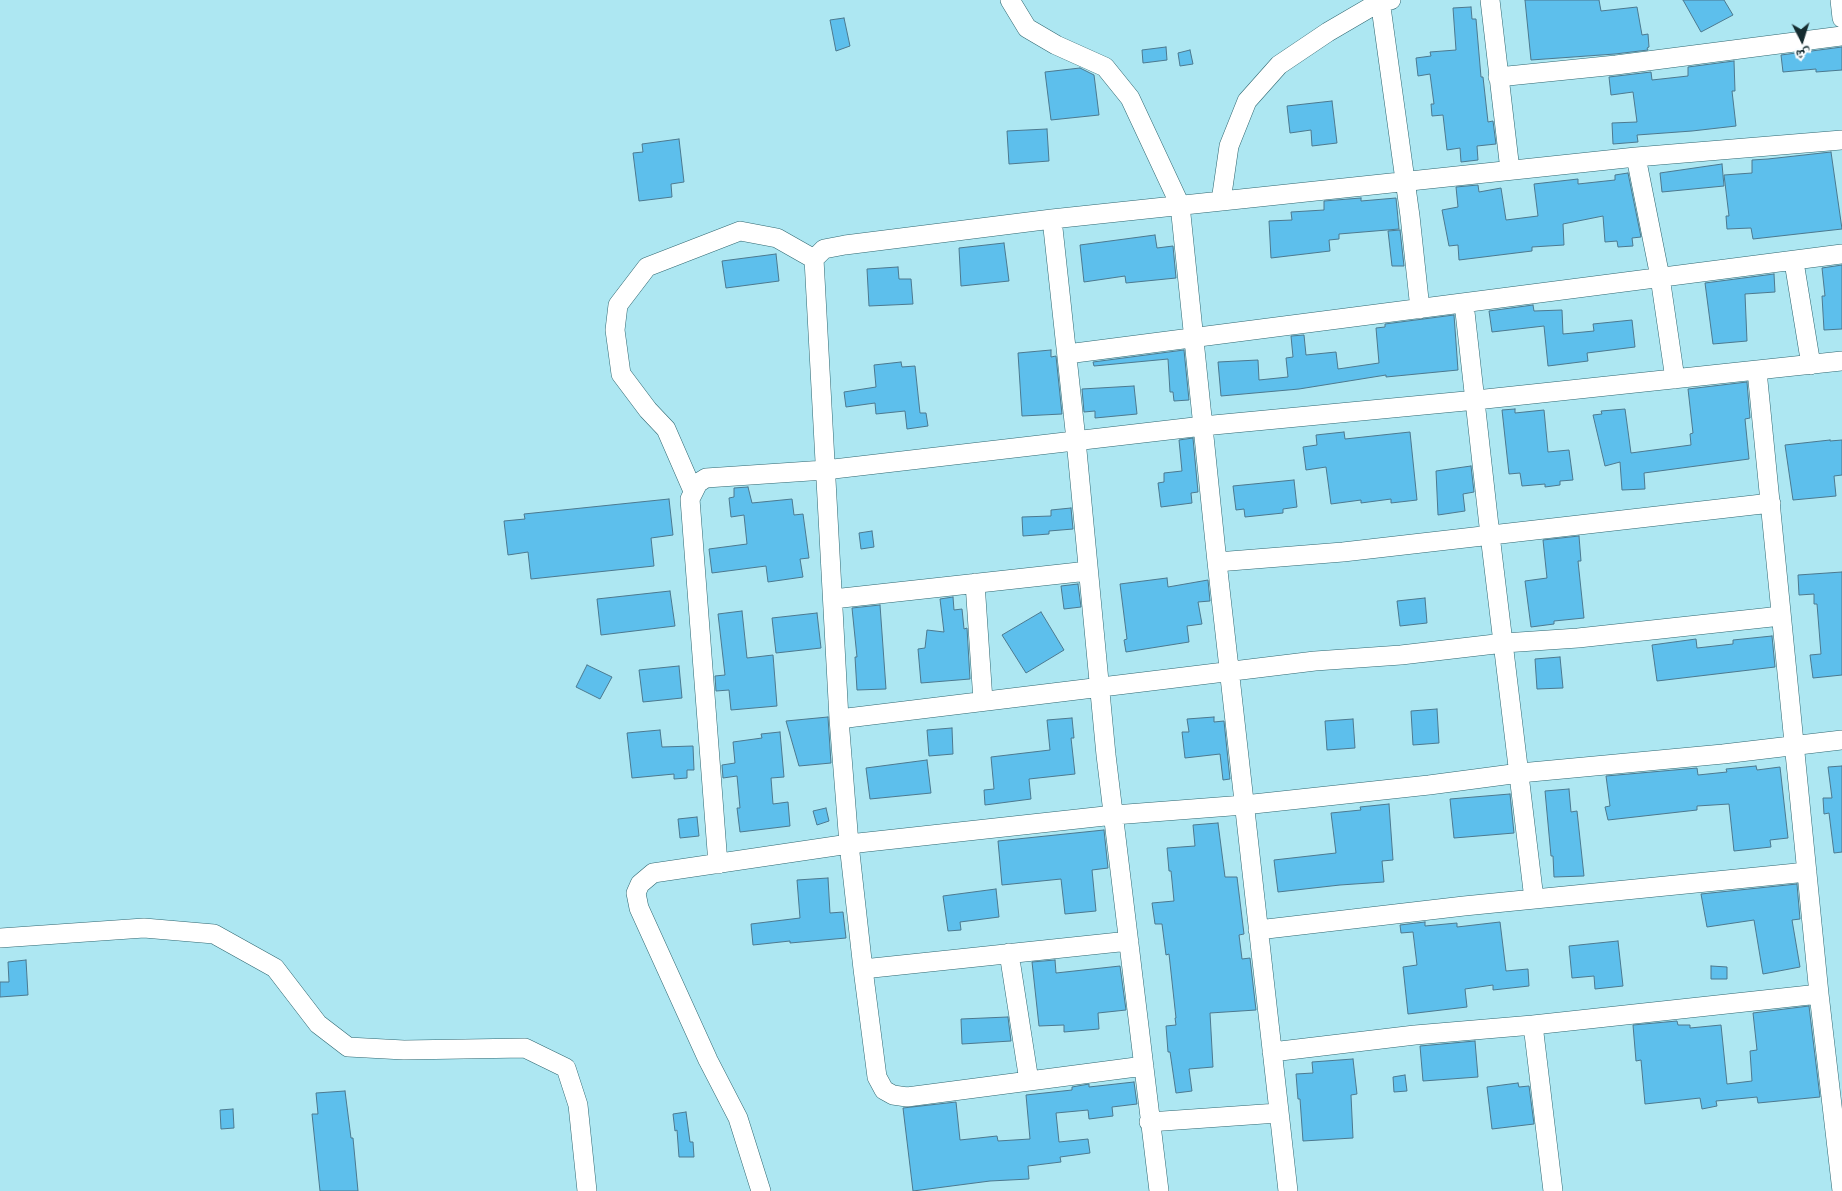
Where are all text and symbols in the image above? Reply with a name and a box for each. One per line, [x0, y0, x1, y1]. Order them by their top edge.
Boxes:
north arrow [1777, 15, 1827, 65]
text: ش [1795, 46, 1812, 65]

